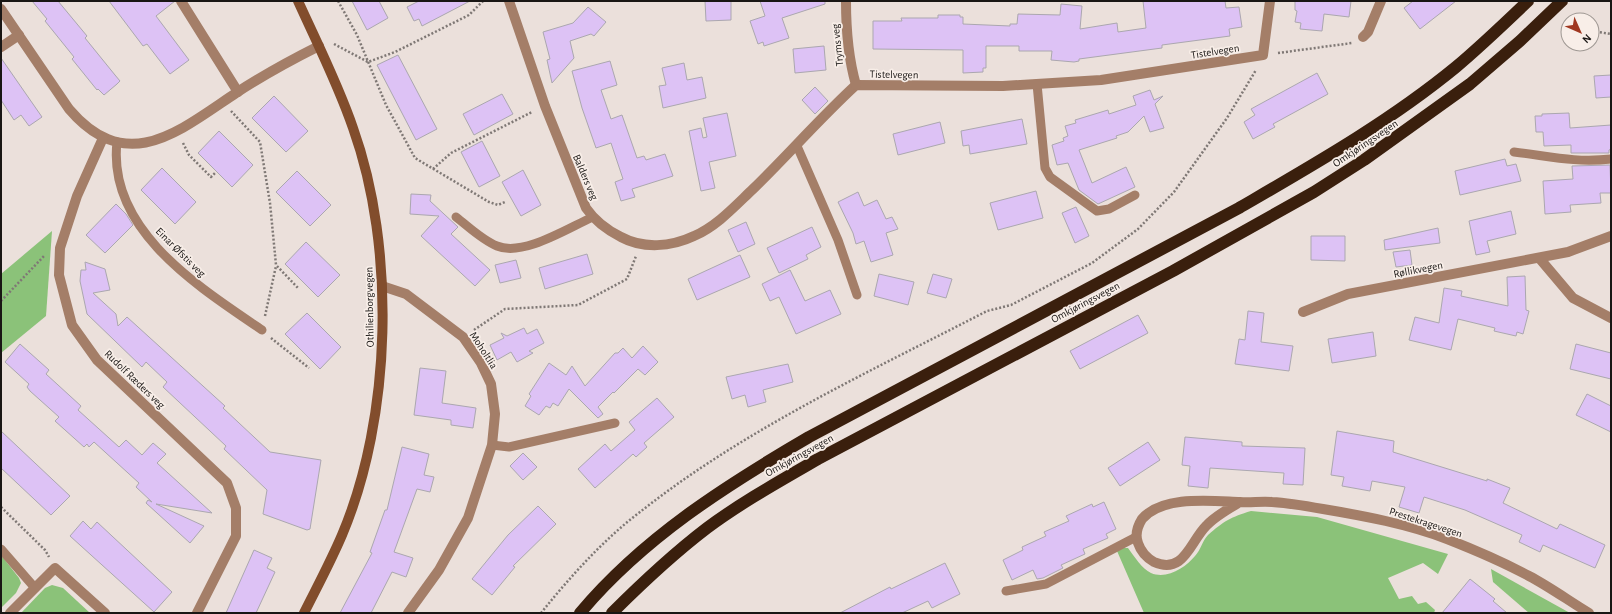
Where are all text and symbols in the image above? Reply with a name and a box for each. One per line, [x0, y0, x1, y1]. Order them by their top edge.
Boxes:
north arrow [1560, 12, 1600, 52]
street label: Tryms veg [830, 23, 845, 67]
text: N [1580, 32, 1593, 45]
street label: Tistelvegen [1190, 42, 1240, 61]
street label: Tistelvegen [869, 69, 918, 80]
street label: Omkjøringsvegen [1331, 118, 1400, 169]
street label: Balders veg [571, 153, 600, 202]
street label: Einar Øfstis veg [154, 225, 208, 280]
street label: Røllikvegen [1393, 259, 1444, 280]
street label: Othilienborgvegen [363, 267, 376, 347]
street label: Omkjøringsvegen [1049, 280, 1121, 325]
street label: Moholtlia [468, 330, 500, 371]
street label: Rudolf Ræders veg [102, 348, 167, 411]
street label: Omkjøringsvegen [763, 432, 835, 479]
street label: Prestekragevegen [1388, 505, 1464, 539]

